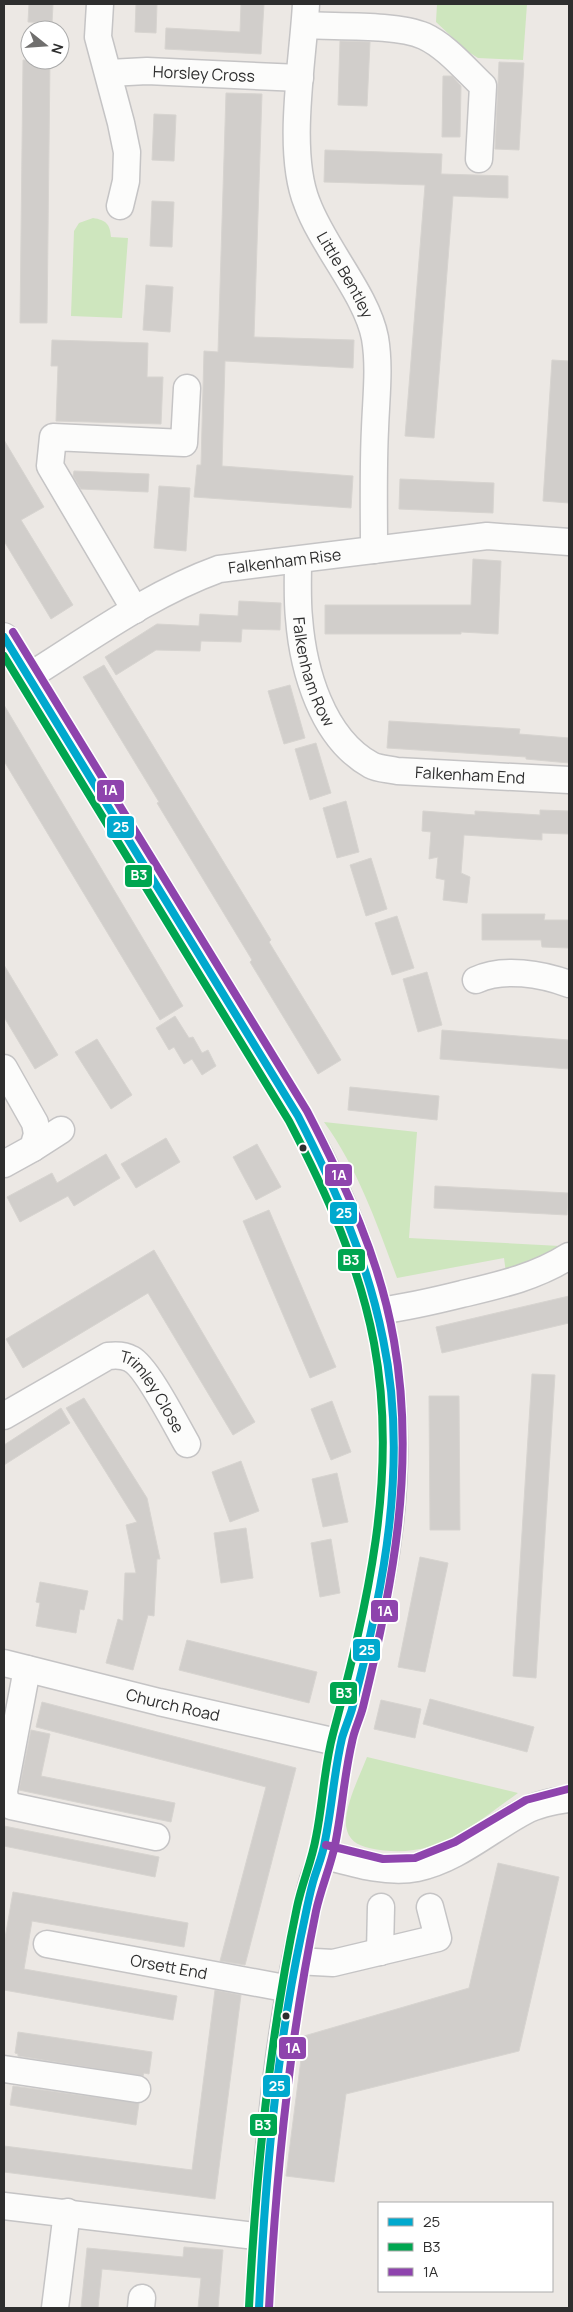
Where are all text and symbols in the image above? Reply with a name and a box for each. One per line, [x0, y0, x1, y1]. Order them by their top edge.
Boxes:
north arrow [20, 20, 70, 70]
text: N [47, 41, 68, 57]
street label: Horsley Cross [152, 60, 255, 87]
street label: Little Bentley [312, 228, 379, 322]
street label: Falkenham Rise [227, 543, 342, 579]
street label: Falkenham Row [288, 616, 340, 731]
street label: Falkenham End [415, 761, 526, 789]
line badge: 1A [96, 779, 125, 803]
text: 1A [102, 780, 118, 799]
line badge: 25 [106, 815, 135, 839]
text: 25 [113, 817, 129, 836]
line badge: B3 [124, 864, 153, 888]
text: B3 [131, 865, 147, 884]
unlabelled marker [298, 1143, 308, 1153]
line badge: 1A [324, 1163, 353, 1187]
text: 1A [331, 1165, 347, 1184]
line badge: 25 [329, 1201, 358, 1225]
text: 25 [336, 1203, 352, 1222]
line badge: B3 [337, 1248, 366, 1272]
text: B3 [343, 1250, 359, 1269]
street label: Trimley Close [118, 1345, 190, 1437]
line badge: 1A [370, 1599, 399, 1623]
text: 1A [377, 1601, 393, 1620]
line badge: 25 [352, 1638, 381, 1662]
text: 25 [359, 1640, 375, 1659]
line badge: B3 [329, 1681, 358, 1705]
street label: Church Road [124, 1683, 222, 1726]
text: B3 [336, 1683, 352, 1702]
street label: Orsett End [129, 1949, 209, 1984]
unlabelled marker [281, 2011, 291, 2021]
line badge: 1A [278, 2036, 307, 2060]
text: 1A [285, 2038, 301, 2057]
line badge: 25 [262, 2074, 291, 2098]
text: 25 [269, 2076, 285, 2095]
line badge: B3 [249, 2113, 278, 2137]
text: B3 [255, 2115, 271, 2134]
legend [378, 2202, 553, 2292]
text: 25 [423, 2211, 440, 2232]
text: B3 [423, 2236, 441, 2257]
text: 1A [423, 2261, 439, 2282]

